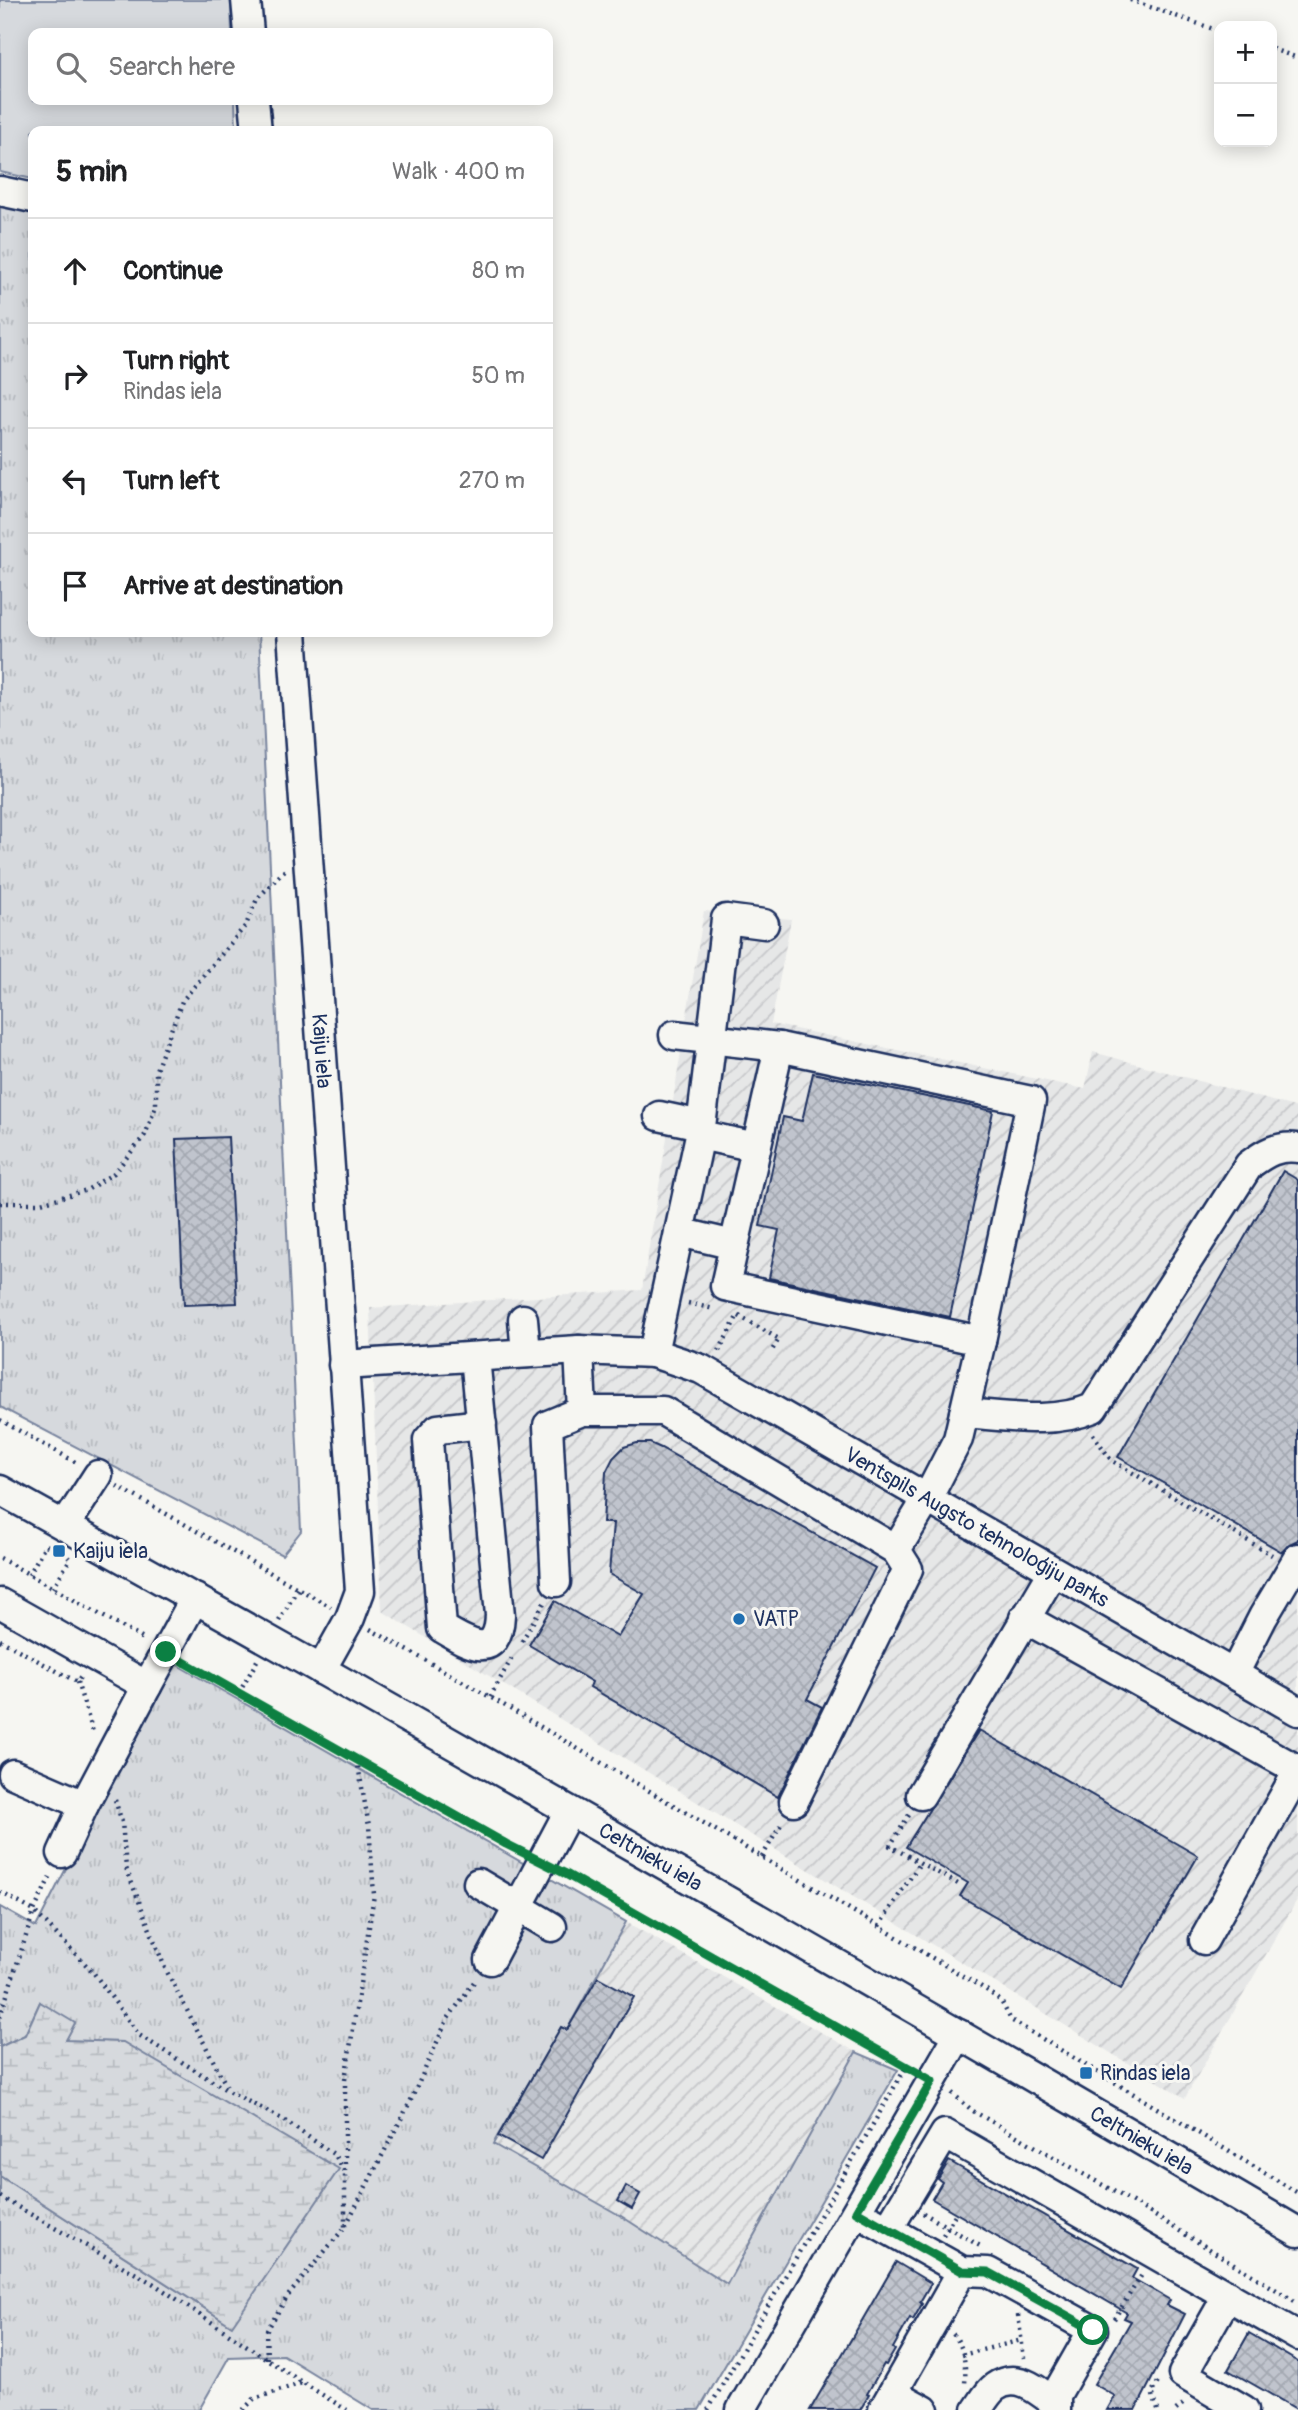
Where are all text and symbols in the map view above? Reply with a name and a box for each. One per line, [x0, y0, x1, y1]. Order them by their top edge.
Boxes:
map controls [1214, 21, 1277, 147]
button: + [1214, 21, 1277, 84]
search box [28, 28, 553, 105]
icon: search [52, 48, 90, 86]
text: Search here [108, 51, 235, 83]
button: − [1214, 84, 1277, 147]
text: 5 min [56, 153, 127, 190]
text: Walk · 400 m [392, 157, 525, 186]
icon: ahead [56, 252, 94, 290]
text: Continue [123, 255, 223, 287]
text: 80 m [472, 256, 525, 285]
text: Turn right [123, 345, 229, 377]
icon: right [56, 357, 94, 395]
text: 50 m [471, 361, 525, 390]
text: Rindas iela [123, 377, 222, 406]
icon: left [56, 462, 94, 500]
text: Turn left [123, 465, 219, 497]
text: 270 m [459, 466, 525, 495]
icon: arrive [56, 567, 94, 605]
text: Arrive at destination [123, 570, 343, 602]
street label: Kaiju iela [305, 1013, 337, 1089]
street label: Ventspils Augsto tehnoloģiju parks [840, 1441, 1114, 1614]
place label: Kaiju iela [73, 1538, 148, 1565]
marker: Kaiju iela [51, 1543, 67, 1559]
place label: VATP [753, 1606, 799, 1633]
marker: VATP [731, 1611, 747, 1627]
route end [150, 1636, 181, 1667]
street label: Celtnieku iela [594, 1817, 707, 1898]
place label: Rindas iela [1100, 2060, 1190, 2087]
marker: Rindas iela [1078, 2065, 1094, 2081]
street label: Celtnieku iela [1085, 2100, 1198, 2182]
route start [1077, 2314, 1108, 2345]

